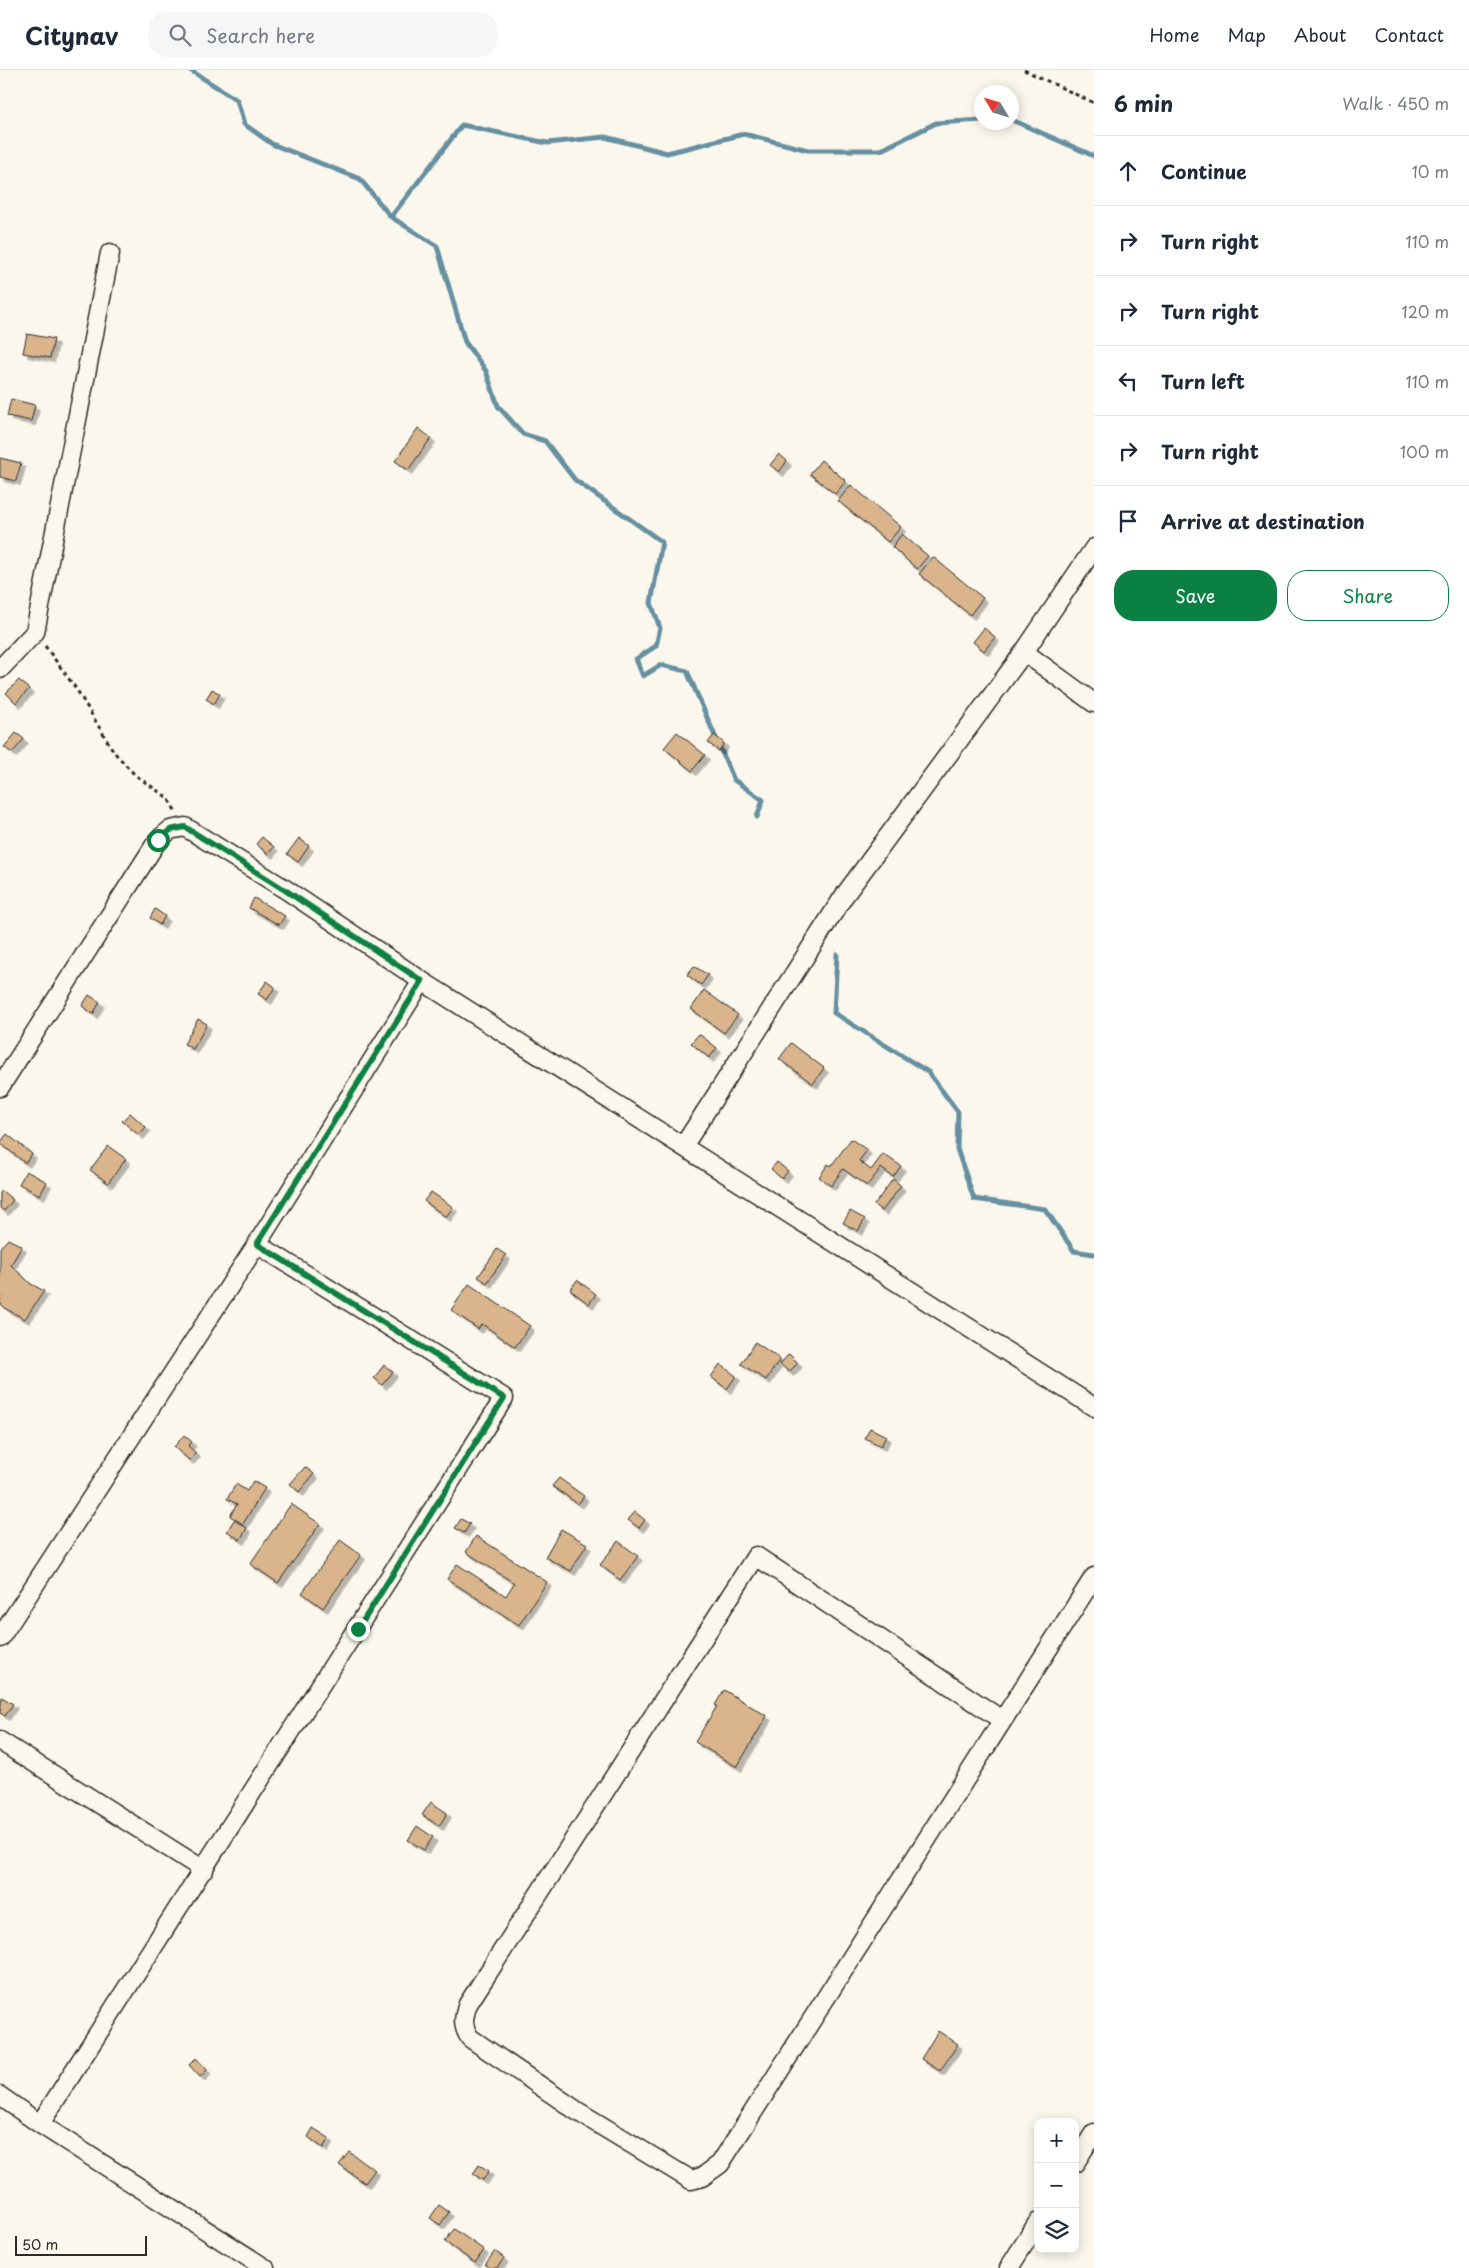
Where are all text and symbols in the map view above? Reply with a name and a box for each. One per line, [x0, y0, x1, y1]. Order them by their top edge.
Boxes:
search box [148, 12, 498, 57]
text: Citynav [25, 17, 118, 53]
icon: search [166, 21, 194, 49]
text: Search here [206, 21, 315, 49]
text: Home [1149, 21, 1199, 48]
text: Map [1227, 21, 1266, 48]
text: About [1294, 21, 1346, 48]
text: Contact [1374, 21, 1444, 48]
north arrow [974, 85, 1019, 130]
text: 6 min [1114, 87, 1173, 119]
text: Walk · 450 m [1343, 91, 1449, 115]
icon: ahead [1114, 157, 1142, 185]
text: Continue [1161, 157, 1247, 185]
text: 10 m [1412, 159, 1449, 183]
icon: right [1114, 227, 1142, 255]
text: Turn right [1161, 227, 1259, 255]
text: 110 m [1406, 229, 1449, 253]
icon: right [1114, 297, 1142, 325]
text: Turn right [1161, 297, 1259, 325]
text: 120 m [1402, 299, 1449, 323]
icon: left [1114, 367, 1142, 395]
text: Turn left [1161, 367, 1245, 395]
text: 110 m [1406, 369, 1449, 393]
icon: right [1114, 437, 1142, 465]
text: Turn right [1161, 437, 1259, 465]
text: 100 m [1400, 439, 1449, 463]
icon: arrive [1114, 507, 1142, 535]
text: Arrive at destination [1161, 507, 1365, 535]
button: Save [1114, 570, 1277, 621]
button: Share [1287, 570, 1449, 621]
route start [147, 829, 170, 852]
route end [347, 1618, 370, 1641]
map controls [1034, 2118, 1079, 2253]
button: + [1034, 2118, 1079, 2163]
button: − [1034, 2163, 1079, 2208]
button: layers [1034, 2208, 1079, 2253]
scale bar [15, 2233, 148, 2256]
text: 50 m [22, 2234, 58, 2255]

